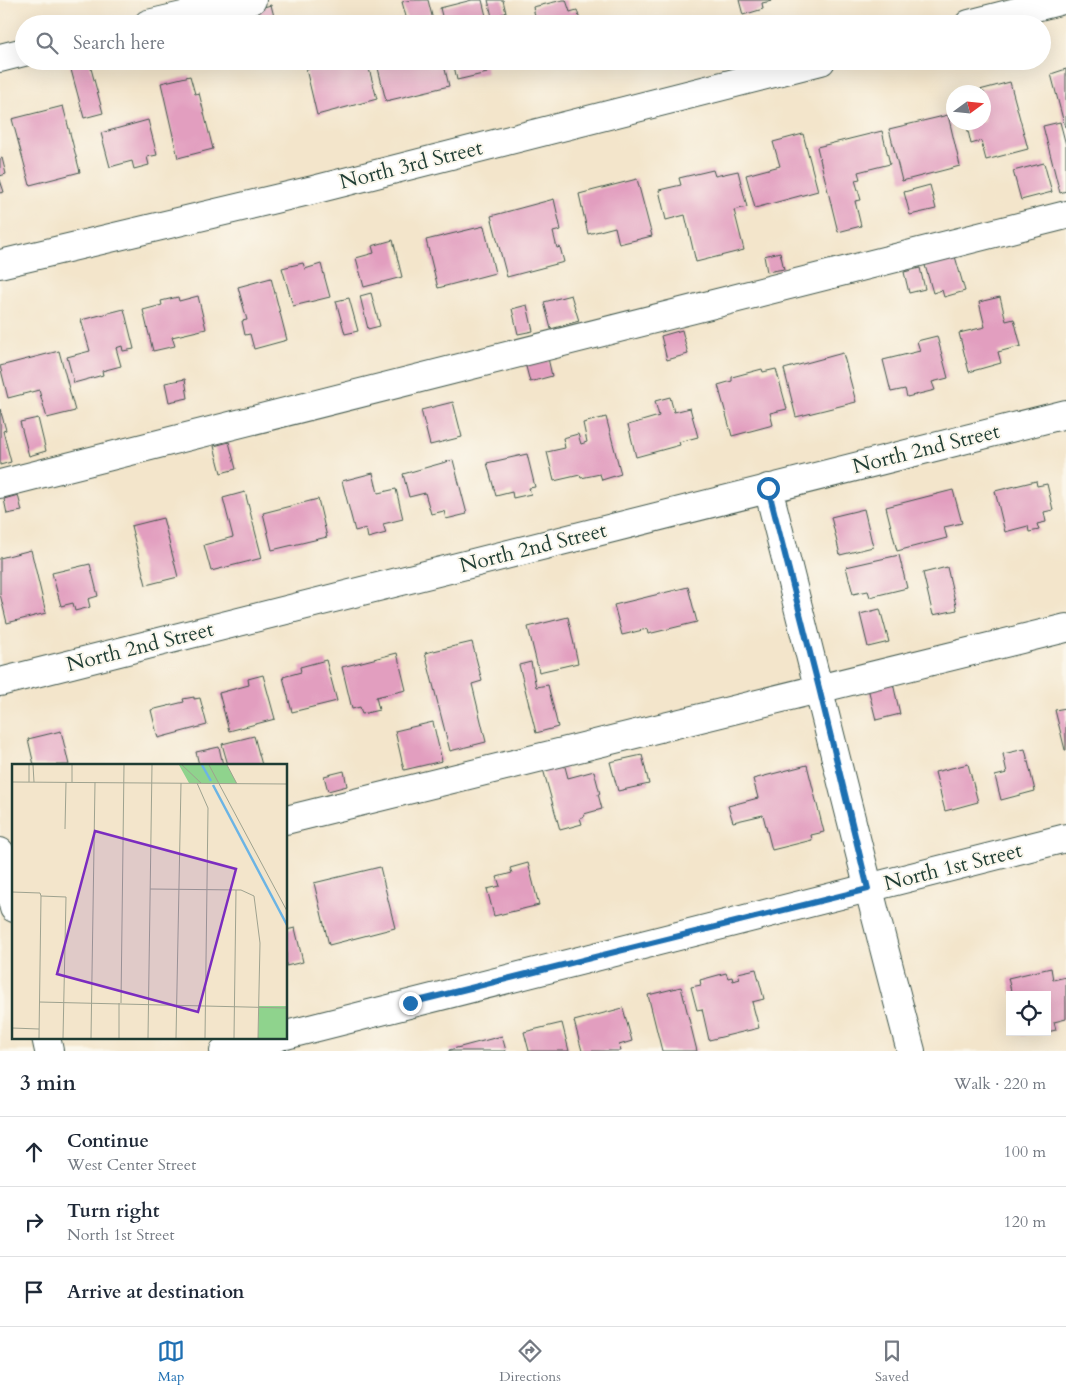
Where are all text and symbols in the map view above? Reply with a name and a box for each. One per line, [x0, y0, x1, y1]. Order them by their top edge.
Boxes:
search box [15, 15, 1051, 70]
icon: search [33, 29, 61, 57]
text: Search here [73, 30, 165, 56]
north arrow [946, 85, 991, 130]
street label: North 3rd Street [336, 133, 486, 197]
street label: North 2nd Street [849, 417, 1003, 481]
route start [757, 477, 780, 500]
street label: North 2nd Street [456, 516, 610, 580]
street label: North 2nd Street [63, 615, 217, 679]
inset map [12, 764, 288, 1038]
street label: North 1st Street [881, 836, 1025, 898]
map controls [1006, 991, 1051, 1036]
button: locate [1006, 991, 1051, 1036]
route end [399, 992, 422, 1015]
text: 3 min [20, 1069, 76, 1098]
text: Walk · 220 m [954, 1073, 1046, 1095]
text: Continue [67, 1128, 149, 1154]
icon: ahead [20, 1138, 48, 1166]
text: 100 m [1004, 1141, 1046, 1163]
text: West Center Street [67, 1154, 196, 1176]
text: Turn right [67, 1198, 159, 1224]
icon: right [20, 1208, 48, 1236]
text: 120 m [1004, 1211, 1046, 1233]
text: North 1st Street [67, 1224, 175, 1246]
icon: arrive [20, 1278, 48, 1306]
text: Arrive at destination [67, 1279, 244, 1305]
tab: Map [157, 1337, 185, 1386]
tab: Directions [499, 1337, 561, 1386]
tab: Saved [875, 1337, 909, 1386]

